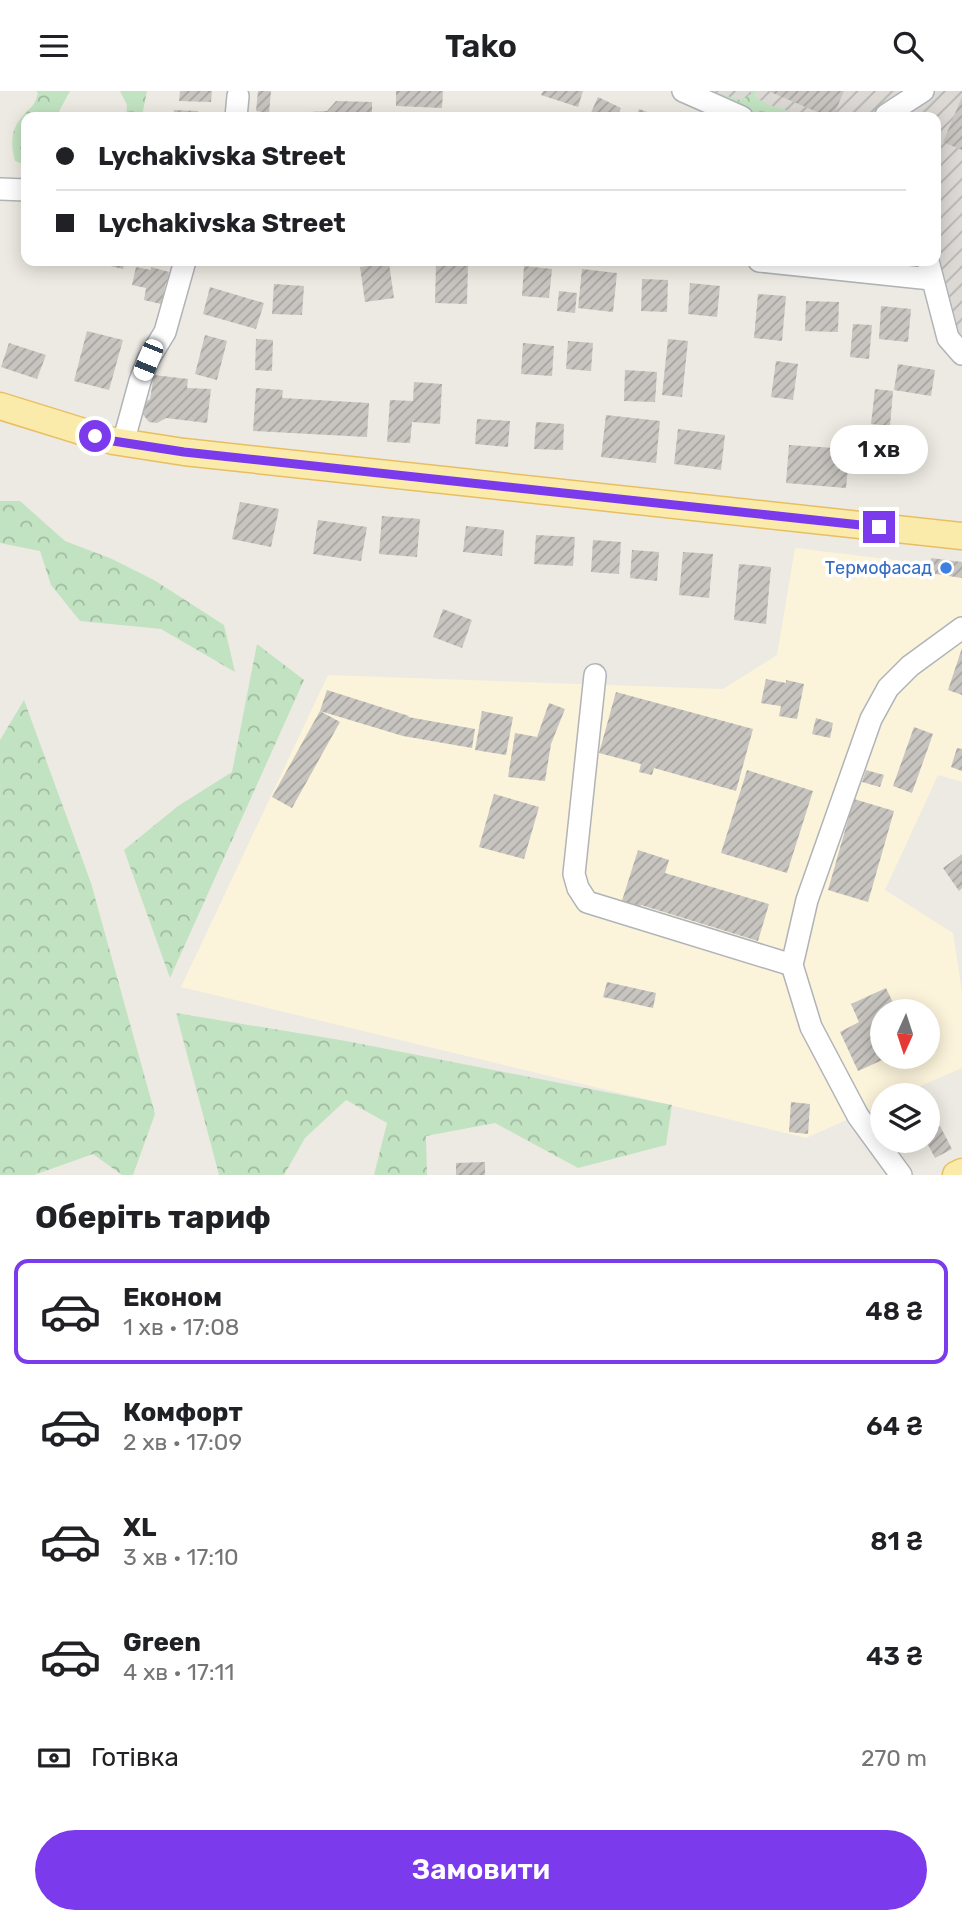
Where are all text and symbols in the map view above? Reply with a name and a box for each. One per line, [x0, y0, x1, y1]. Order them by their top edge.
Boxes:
icon: menu [35, 27, 73, 65]
text: Tako [445, 27, 517, 65]
icon: search [889, 27, 927, 65]
text: Lychakivska Street [98, 141, 346, 172]
text: Lychakivska Street [98, 208, 346, 239]
car [131, 337, 166, 383]
route start [79, 420, 111, 452]
callout: 1 хв [830, 425, 928, 475]
text: 1 хв [858, 435, 901, 463]
route end [863, 511, 895, 543]
place label: Термофасад [825, 557, 932, 579]
marker: Термофасад [938, 560, 954, 576]
north arrow [870, 999, 940, 1069]
map controls [870, 999, 940, 1153]
button: layers [870, 1083, 940, 1153]
text: Оберіть тариф [35, 1198, 271, 1236]
icon: car [39, 1280, 102, 1343]
text: Економ [123, 1282, 222, 1313]
text: 48 ₴ [865, 1296, 923, 1327]
text: 1 хв · 17:08 [123, 1313, 239, 1341]
icon: car [39, 1395, 102, 1458]
text: Комфорт [123, 1397, 243, 1428]
text: 64 ₴ [866, 1411, 923, 1442]
text: 2 хв · 17:09 [123, 1428, 242, 1456]
icon: car [39, 1510, 102, 1573]
text: XL [123, 1512, 156, 1543]
text: 81 ₴ [870, 1526, 923, 1557]
text: 3 хв · 17:10 [123, 1543, 239, 1571]
icon: car [39, 1625, 102, 1688]
text: Green [123, 1627, 201, 1658]
text: 43 ₴ [866, 1641, 923, 1672]
text: 4 хв · 17:11 [123, 1658, 234, 1686]
icon: cash [35, 1739, 73, 1777]
text: Готівка [91, 1742, 179, 1773]
text: 270 m [861, 1744, 927, 1772]
button: Замовити [35, 1830, 927, 1910]

